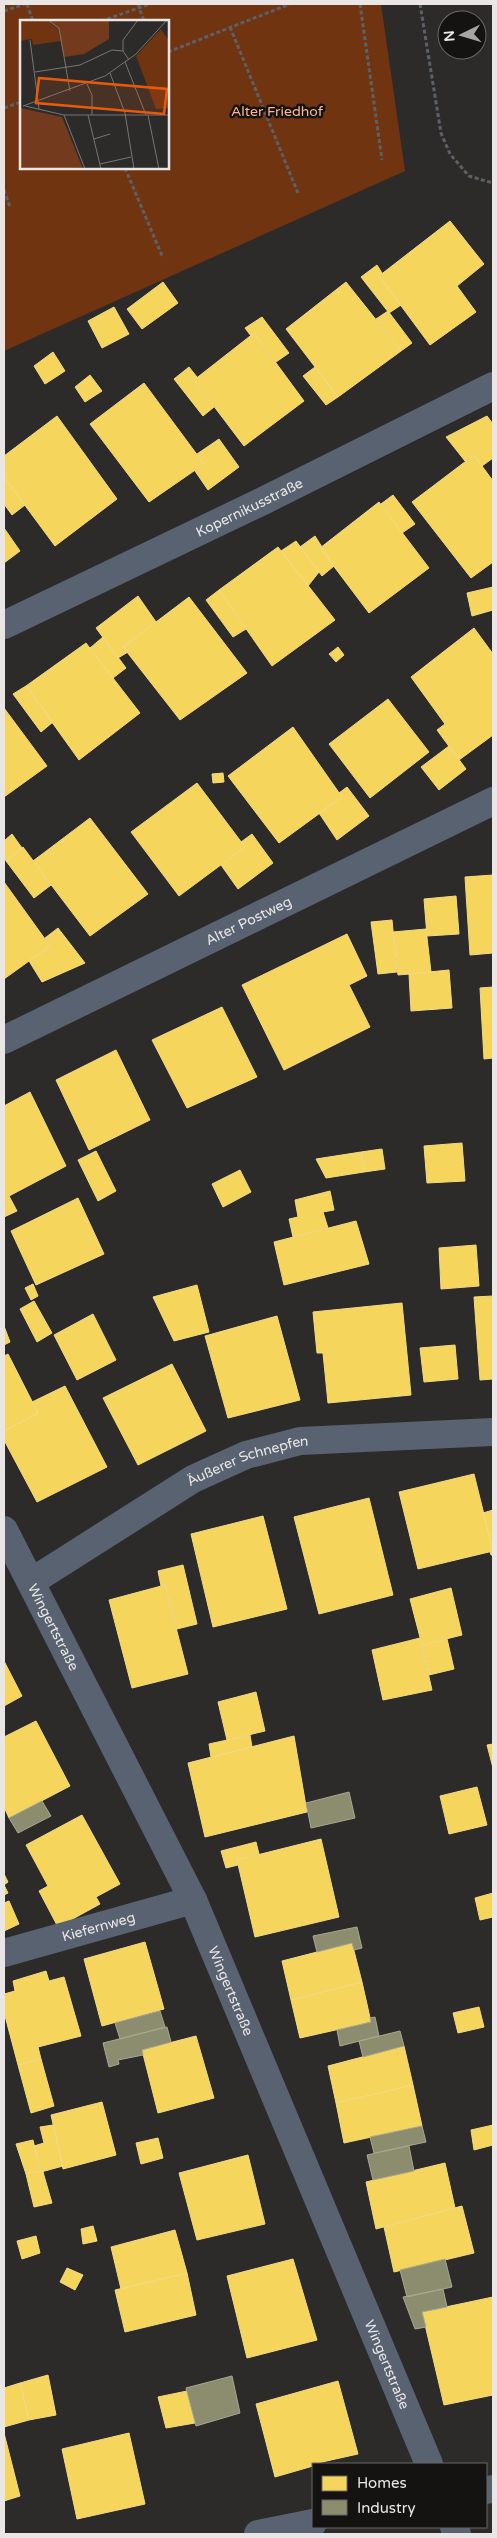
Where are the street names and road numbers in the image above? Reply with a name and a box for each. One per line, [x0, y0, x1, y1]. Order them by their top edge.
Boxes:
street label: Kopernikusstraße [193, 474, 306, 540]
street label: Alter Postweg [203, 892, 294, 949]
street label: Äußerer Schnepfen [183, 1432, 309, 1490]
street label: Wingertstraße [24, 1581, 83, 1673]
street label: Kiefernweg [60, 1908, 137, 1945]
street label: Wingertstraße [205, 1944, 257, 2038]
street label: Wingertstraße [361, 2317, 414, 2412]

